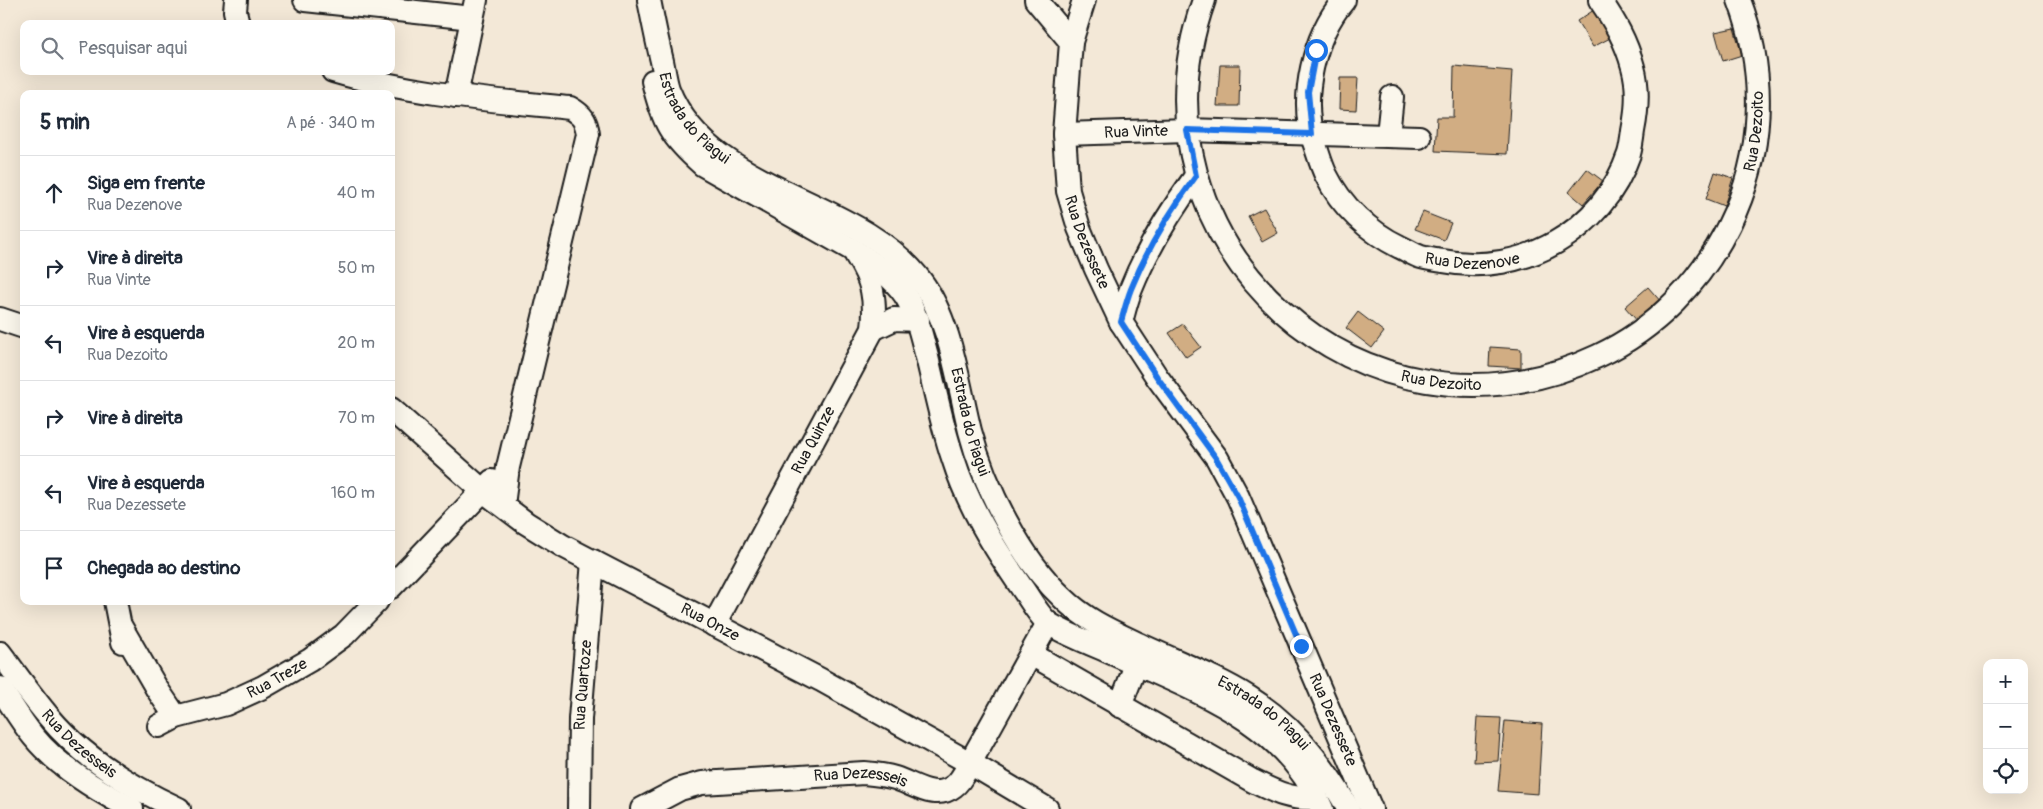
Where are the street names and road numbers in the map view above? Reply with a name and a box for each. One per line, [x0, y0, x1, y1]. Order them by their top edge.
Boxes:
street label: Estrada do Piagui [654, 71, 734, 169]
street label: Rua Dezoito [1739, 90, 1768, 174]
street label: Rua Vinte [1104, 121, 1168, 143]
street label: Rua Dezessete [1060, 193, 1114, 292]
street label: Rua Dezenove [1423, 248, 1522, 274]
street label: Estrada do Piagui [946, 366, 994, 479]
street label: Rua Dezoito [1399, 366, 1482, 395]
street label: Rua Quinze [787, 403, 840, 477]
street label: Rua Onze [677, 599, 743, 646]
street label: Rua Quartoze [570, 639, 596, 730]
street label: Rua Treze [244, 654, 311, 703]
street label: Rua Dezessete [1304, 670, 1362, 769]
street label: Estrada do Piagui [1214, 671, 1314, 754]
street label: Rua Dezesseis [37, 705, 121, 783]
street label: Rua Dezesseis [813, 763, 911, 792]

